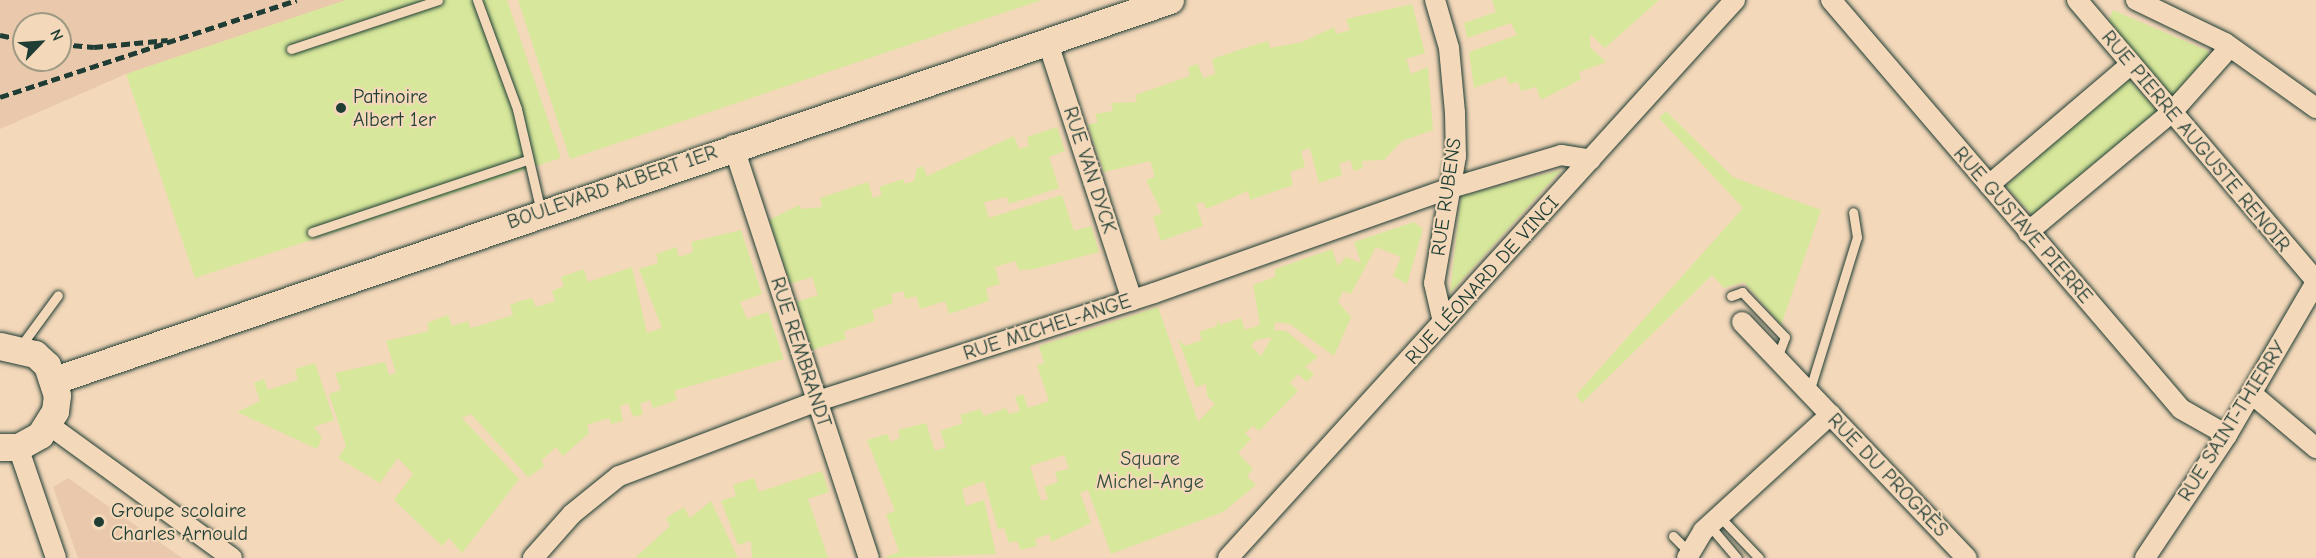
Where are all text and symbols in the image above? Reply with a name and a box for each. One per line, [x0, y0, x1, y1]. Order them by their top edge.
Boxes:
north arrow [12, 12, 72, 72]
street label: RUE PIERRE AUGUSTE RENOIR [2096, 26, 2296, 256]
text: N [46, 27, 67, 44]
place label: Patinoire Albert 1er [353, 84, 436, 131]
marker: Patinoire Albert 1er [334, 101, 348, 115]
street label: RUE VAN DYCK [1058, 104, 1122, 236]
street label: RUE RUBENS [1426, 136, 1466, 258]
street label: BOULEVARD ALBERT 1ER [504, 140, 720, 234]
street label: RUE GUSTAVE PIERRE [1948, 142, 2098, 308]
street label: RUE LÉONARD DE VINCI [1400, 191, 1564, 369]
street label: RUE REMBRANDT [765, 274, 837, 430]
street label: RUE MICHEL-ANGE [960, 289, 1134, 365]
street label: RUE SAINT-THIERRY [2173, 336, 2291, 506]
street label: RUE DU PROGRÈS [1823, 408, 1953, 542]
park label: Square Michel-Ange [1096, 447, 1204, 494]
place label: Groupe scolaire Charles Arnould [111, 498, 248, 545]
marker: Groupe scolaire Charles Arnould [92, 515, 106, 529]

